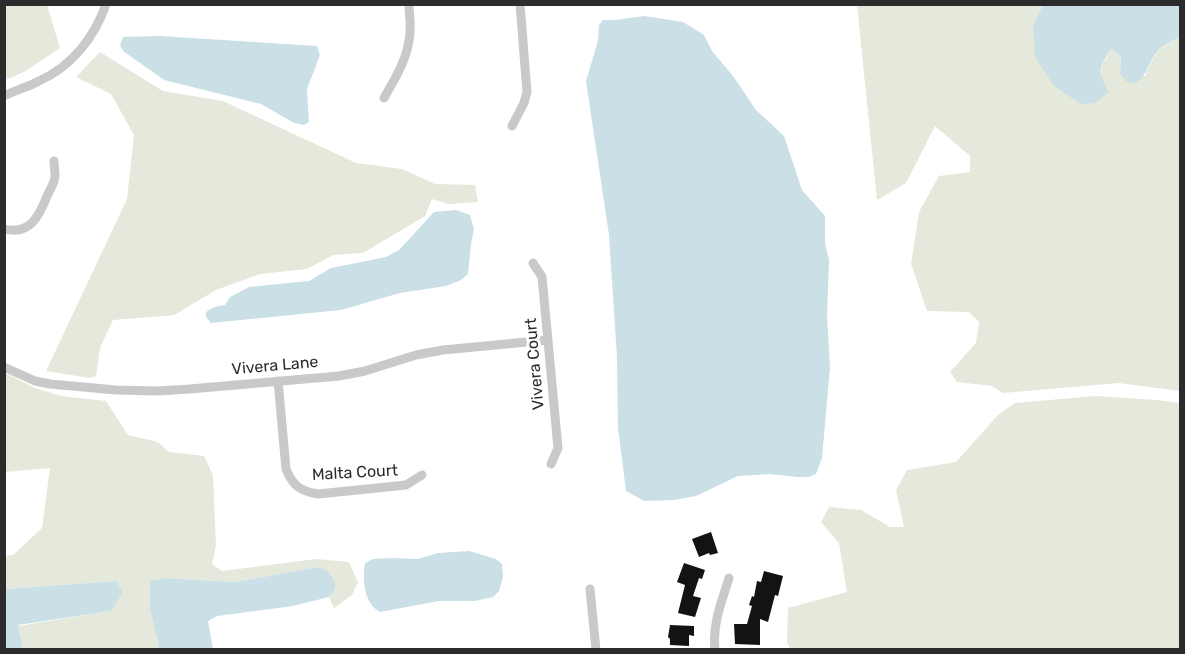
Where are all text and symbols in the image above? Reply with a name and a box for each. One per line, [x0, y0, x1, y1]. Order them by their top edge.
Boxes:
street label: Vivera Court [521, 317, 549, 411]
street label: Vivera Lane [231, 353, 319, 379]
street label: Malta Court [311, 461, 399, 485]

